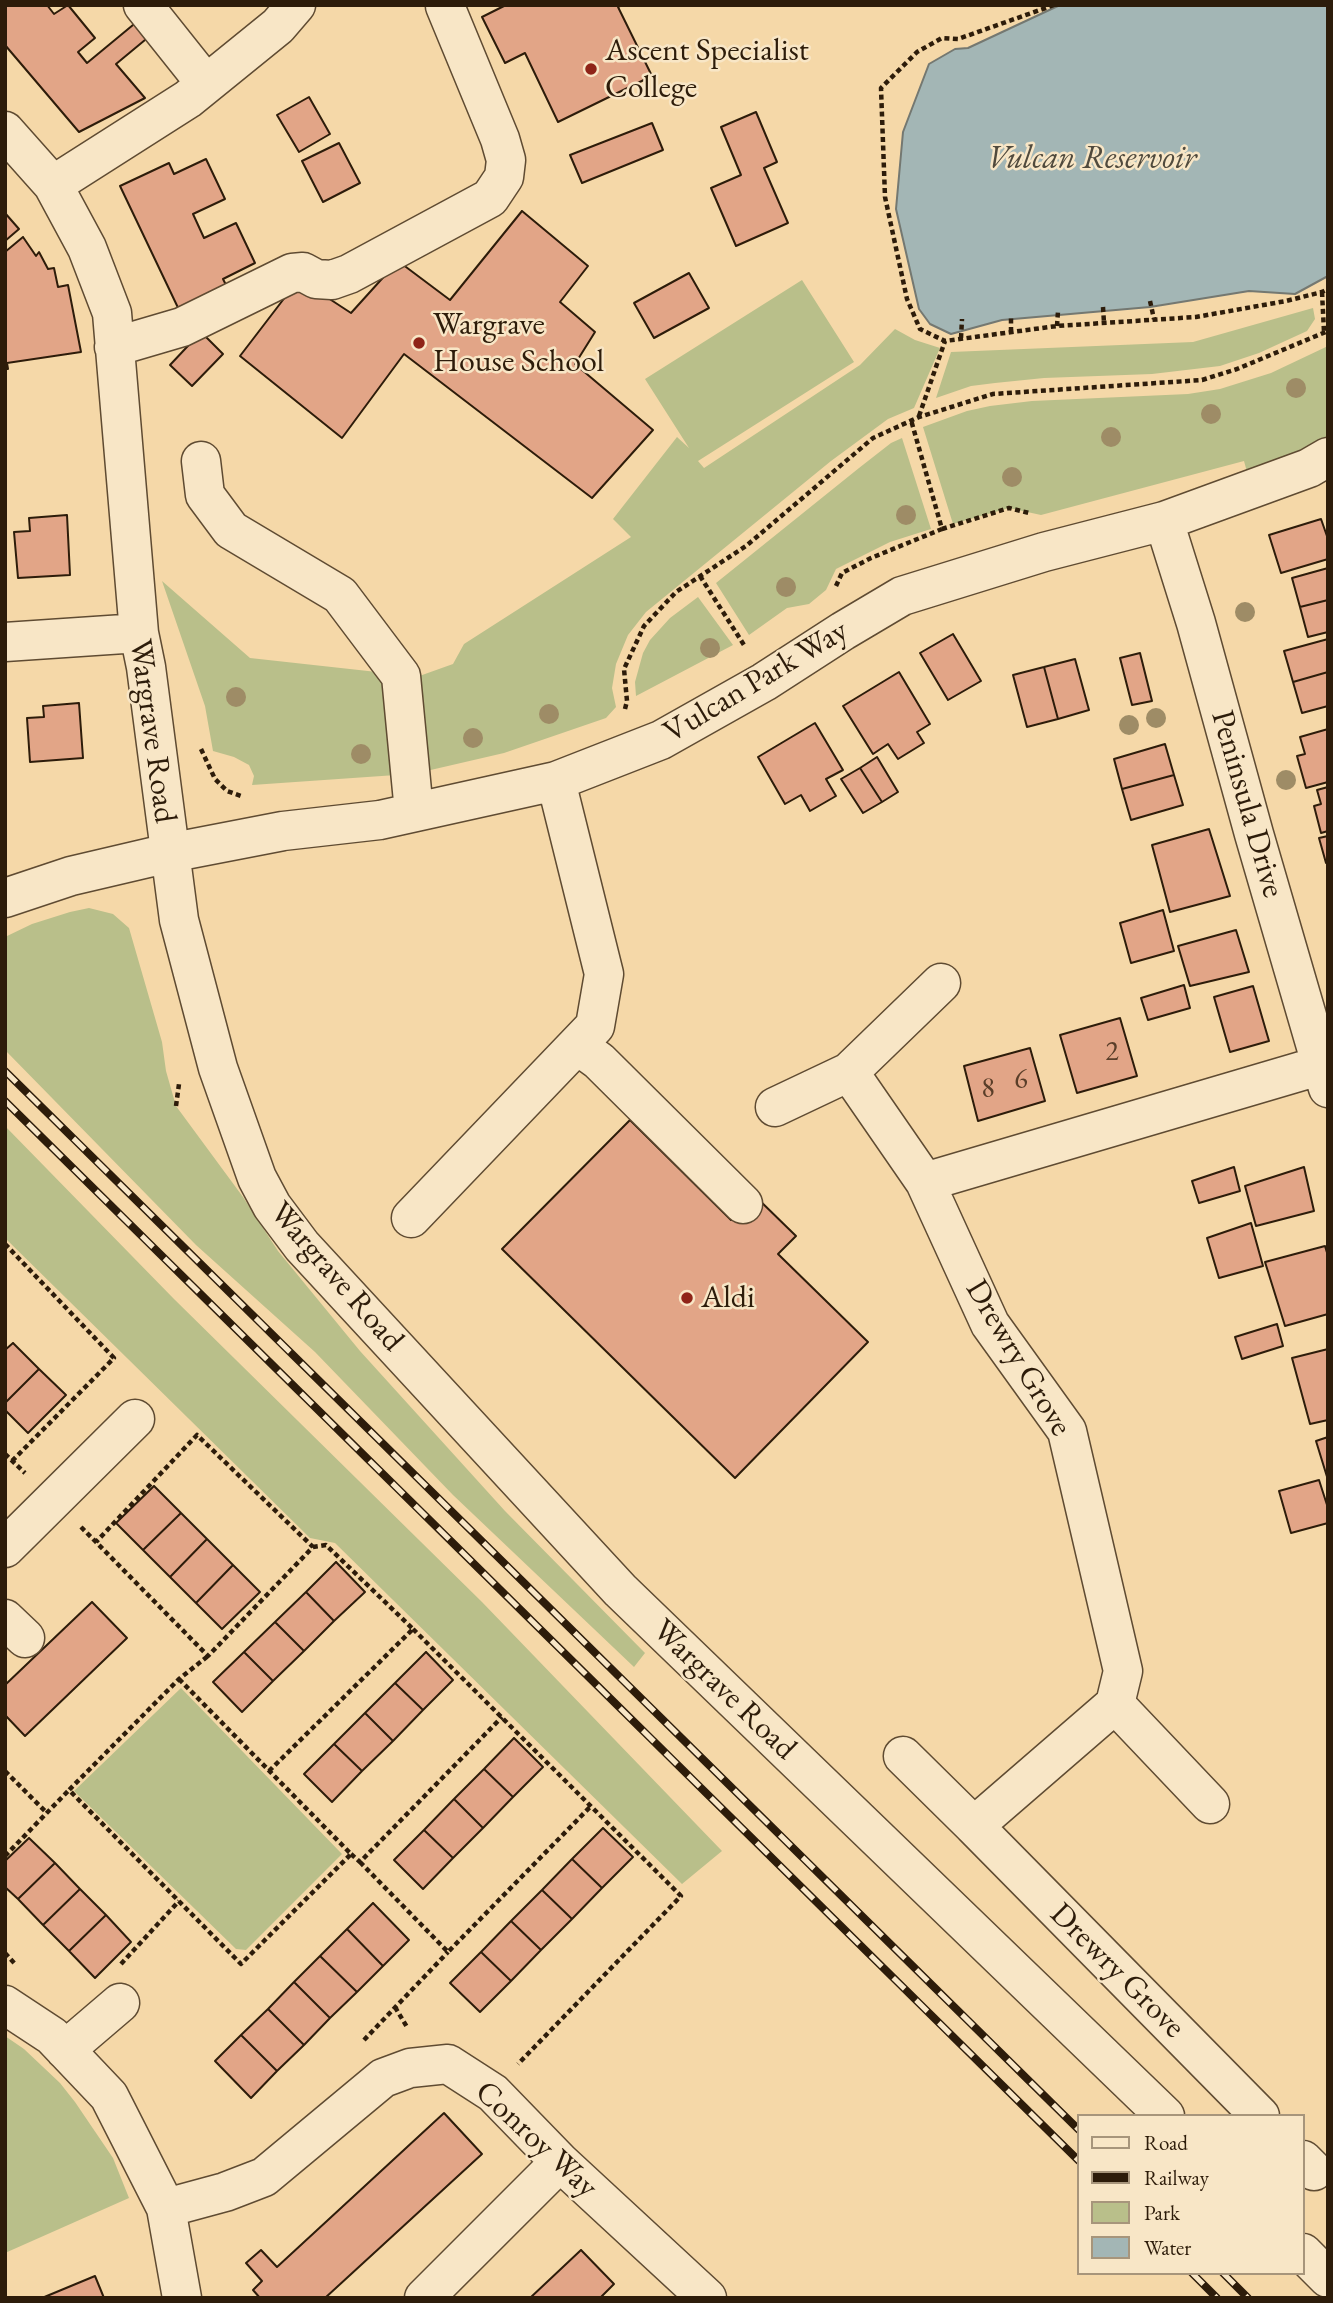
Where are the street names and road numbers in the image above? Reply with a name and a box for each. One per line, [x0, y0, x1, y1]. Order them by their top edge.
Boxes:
street label: Vulcan Park Way [657, 612, 855, 752]
street label: Wargrave Road [120, 637, 184, 825]
street label: Peninsula Drive [1202, 706, 1292, 902]
street label: Wargrave Road [261, 1194, 411, 1360]
street label: Drewry Grove [956, 1273, 1080, 1443]
street label: Wargrave Road [644, 1612, 804, 1768]
street label: Drewry Grove [1041, 1895, 1193, 2047]
street label: Conroy Way [467, 2073, 605, 2207]

